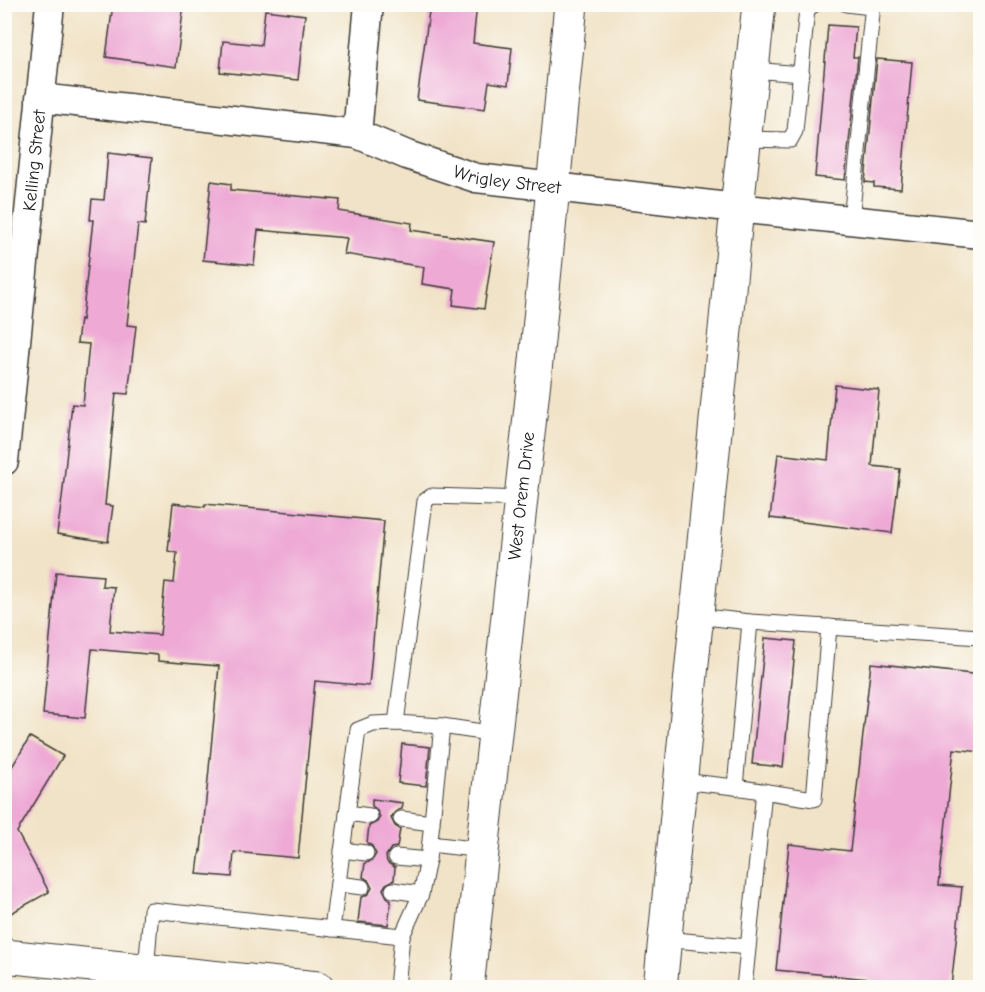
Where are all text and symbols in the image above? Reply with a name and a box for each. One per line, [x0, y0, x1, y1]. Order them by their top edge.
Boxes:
street label: Kelling Street [19, 108, 50, 212]
street label: Wrigley Street [451, 161, 563, 198]
street label: West Orem Drive [504, 431, 539, 561]

